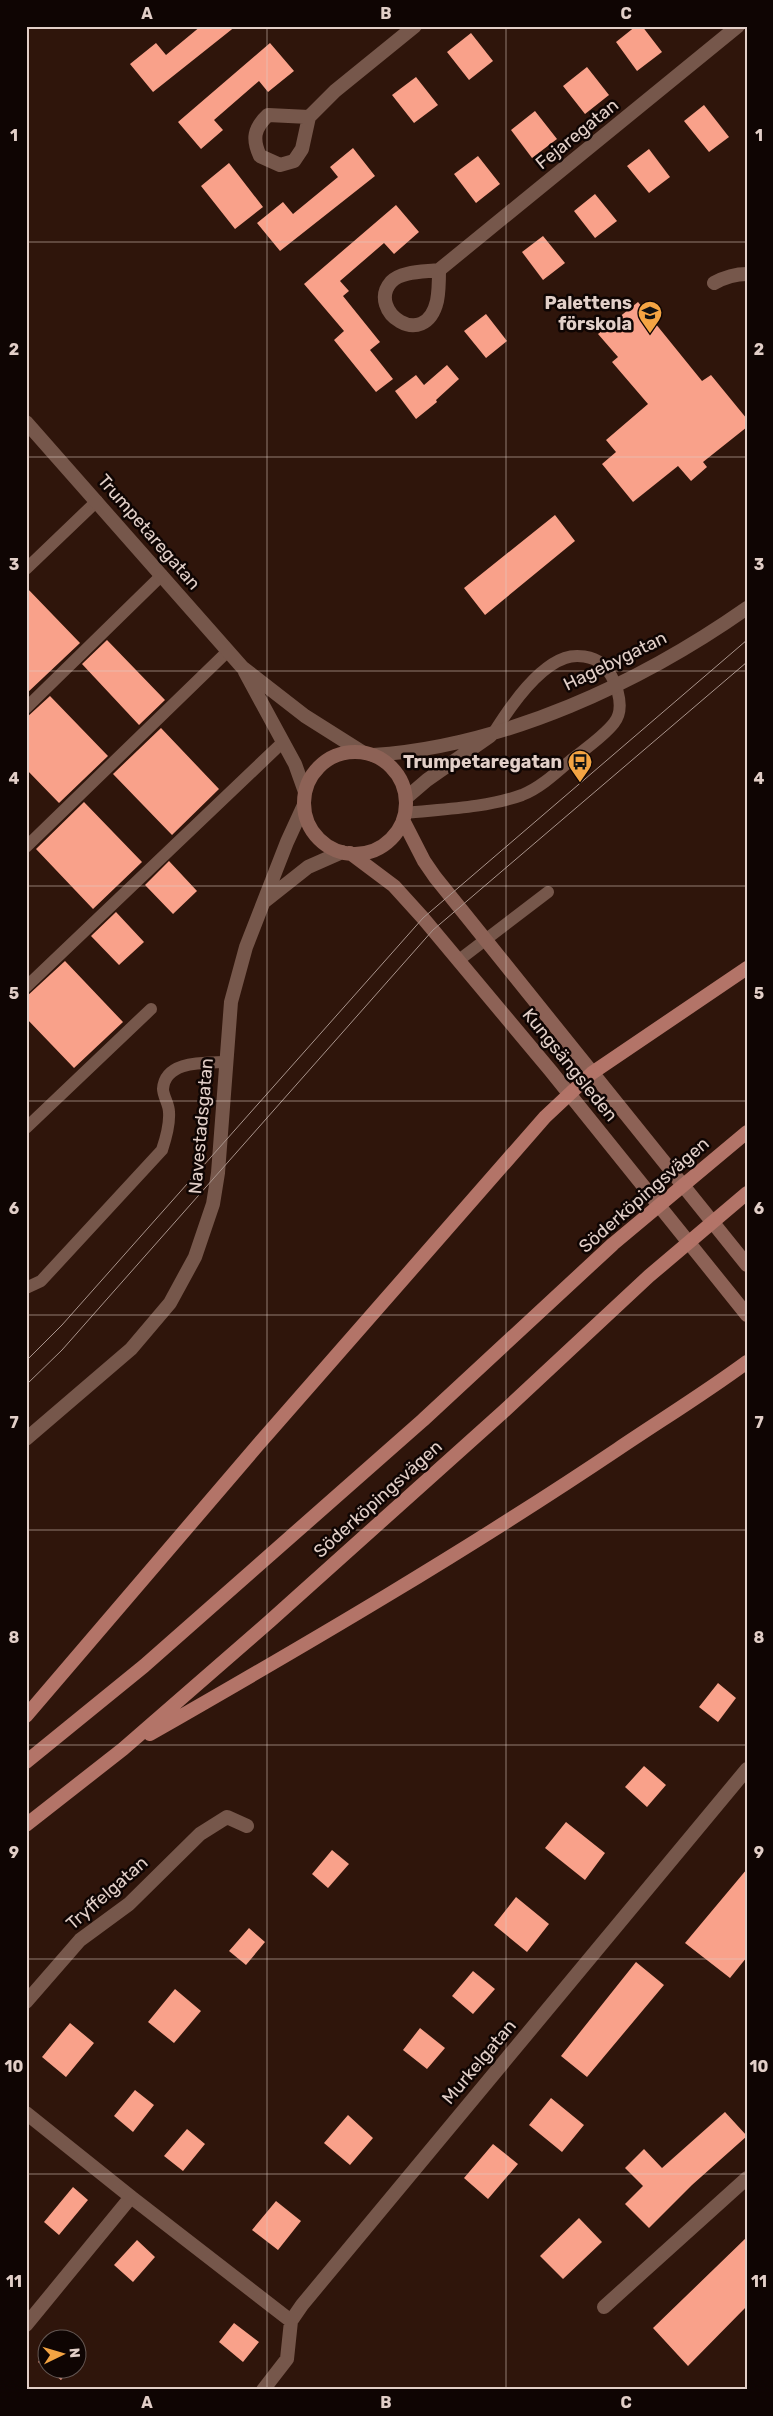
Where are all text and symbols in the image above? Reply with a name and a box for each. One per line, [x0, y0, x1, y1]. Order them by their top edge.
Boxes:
text: A [141, 4, 153, 23]
text: B [380, 4, 392, 23]
text: C [620, 4, 632, 23]
street label: Fejaregatan [531, 94, 623, 174]
text: 1 [10, 126, 18, 145]
text: 1 [755, 126, 763, 145]
place label: Palettens förskola [545, 292, 632, 335]
school or university icon: Palettens förskola [637, 300, 663, 334]
text: 2 [9, 340, 19, 359]
text: 2 [754, 340, 764, 359]
street label: Trumpetaregatan [93, 470, 205, 594]
text: 3 [9, 555, 19, 574]
text: 3 [754, 555, 764, 574]
street label: Hagebygatan [560, 627, 670, 695]
bus stop icon: Trumpetaregatan [567, 749, 593, 783]
place label: Trumpetaregatan [403, 751, 562, 773]
text: 4 [9, 769, 20, 788]
text: 4 [754, 769, 765, 788]
text: 5 [9, 984, 19, 1003]
text: 5 [754, 984, 764, 1003]
street label: Kungsängsleden [518, 1004, 622, 1126]
street label: Navestadsgatan [184, 1057, 218, 1195]
street label: Söderköpingsvägen [574, 1133, 714, 1257]
text: 6 [9, 1199, 19, 1218]
text: 6 [754, 1199, 764, 1218]
text: 7 [9, 1413, 19, 1432]
text: 7 [754, 1413, 764, 1432]
street label: Söderköpingsvägen [309, 1436, 447, 1562]
text: 8 [9, 1628, 20, 1647]
text: 8 [754, 1628, 765, 1647]
text: 9 [9, 1843, 19, 1862]
text: 9 [754, 1843, 764, 1862]
street label: Tryffelgatan [62, 1852, 152, 1934]
street label: Murkelgatan [437, 2015, 521, 2109]
text: 10 [5, 2057, 24, 2076]
text: 10 [750, 2057, 769, 2076]
text: 11 [6, 2272, 22, 2291]
text: 11 [751, 2272, 767, 2291]
north arrow [38, 2328, 88, 2378]
text: N [66, 2347, 83, 2359]
text: A [141, 2393, 153, 2412]
text: B [380, 2393, 392, 2412]
text: C [620, 2393, 632, 2412]

